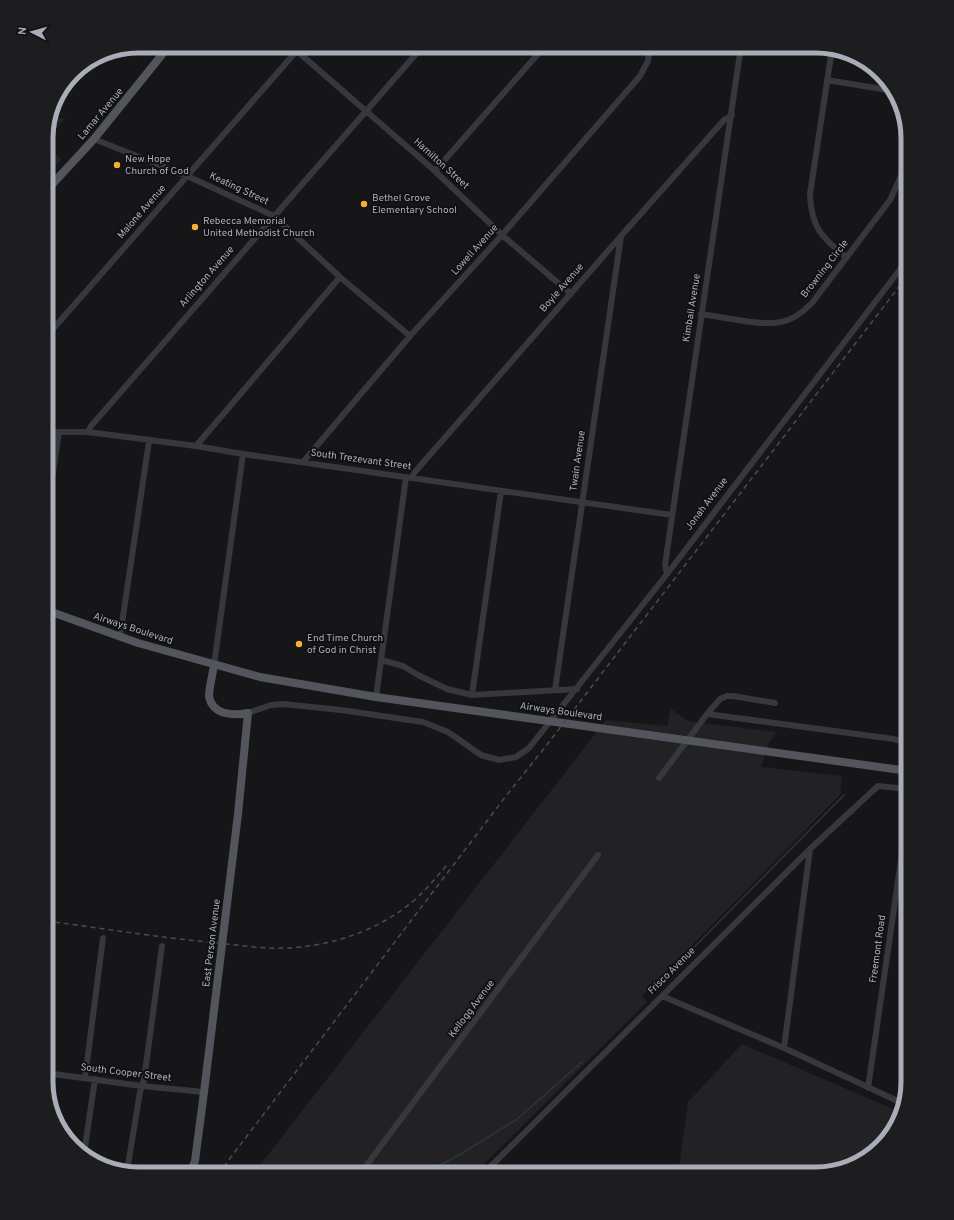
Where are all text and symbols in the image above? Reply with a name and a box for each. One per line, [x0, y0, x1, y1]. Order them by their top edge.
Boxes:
north arrow [12, 12, 52, 52]
text: N [16, 26, 30, 36]
street label: Lamar Avenue [75, 85, 127, 143]
street label: Hamilton Street [410, 136, 472, 193]
place label: New Hope Church of God [125, 153, 189, 178]
marker: New Hope Church of God [112, 160, 122, 170]
street label: Keating Street [207, 170, 271, 209]
street label: Malone Avenue [115, 182, 169, 242]
place label: Bethel Grove Elementary School [372, 192, 457, 217]
marker: Bethel Grove Elementary School [359, 199, 369, 209]
place label: Rebecca Memorial United Methodist Church [203, 215, 315, 240]
marker: Rebecca Memorial United Methodist Church [190, 222, 200, 232]
street label: Lowell Avenue [449, 222, 501, 278]
street label: Browning Circle [798, 237, 852, 301]
street label: Arlington Avenue [177, 244, 237, 310]
street label: Boyle Avenue [537, 261, 587, 315]
street label: Kimball Avenue [680, 273, 704, 343]
street label: Twain Avenue [567, 430, 589, 492]
street label: South Trezevant Street [310, 446, 412, 474]
street label: Jonah Avenue [683, 475, 731, 533]
street label: Airways Boulevard [92, 610, 174, 648]
place label: End Time Church of God in Christ [307, 632, 383, 657]
marker: End Time Church of God in Christ [294, 639, 304, 649]
street label: Airways Boulevard [519, 700, 603, 724]
street label: East Person Avenue [200, 898, 224, 988]
street label: Freemont Road [867, 914, 889, 984]
street label: Frisco Avenue [646, 945, 698, 997]
street label: Kellogg Avenue [446, 977, 498, 1041]
street label: South Cooper Street [80, 1061, 172, 1085]

